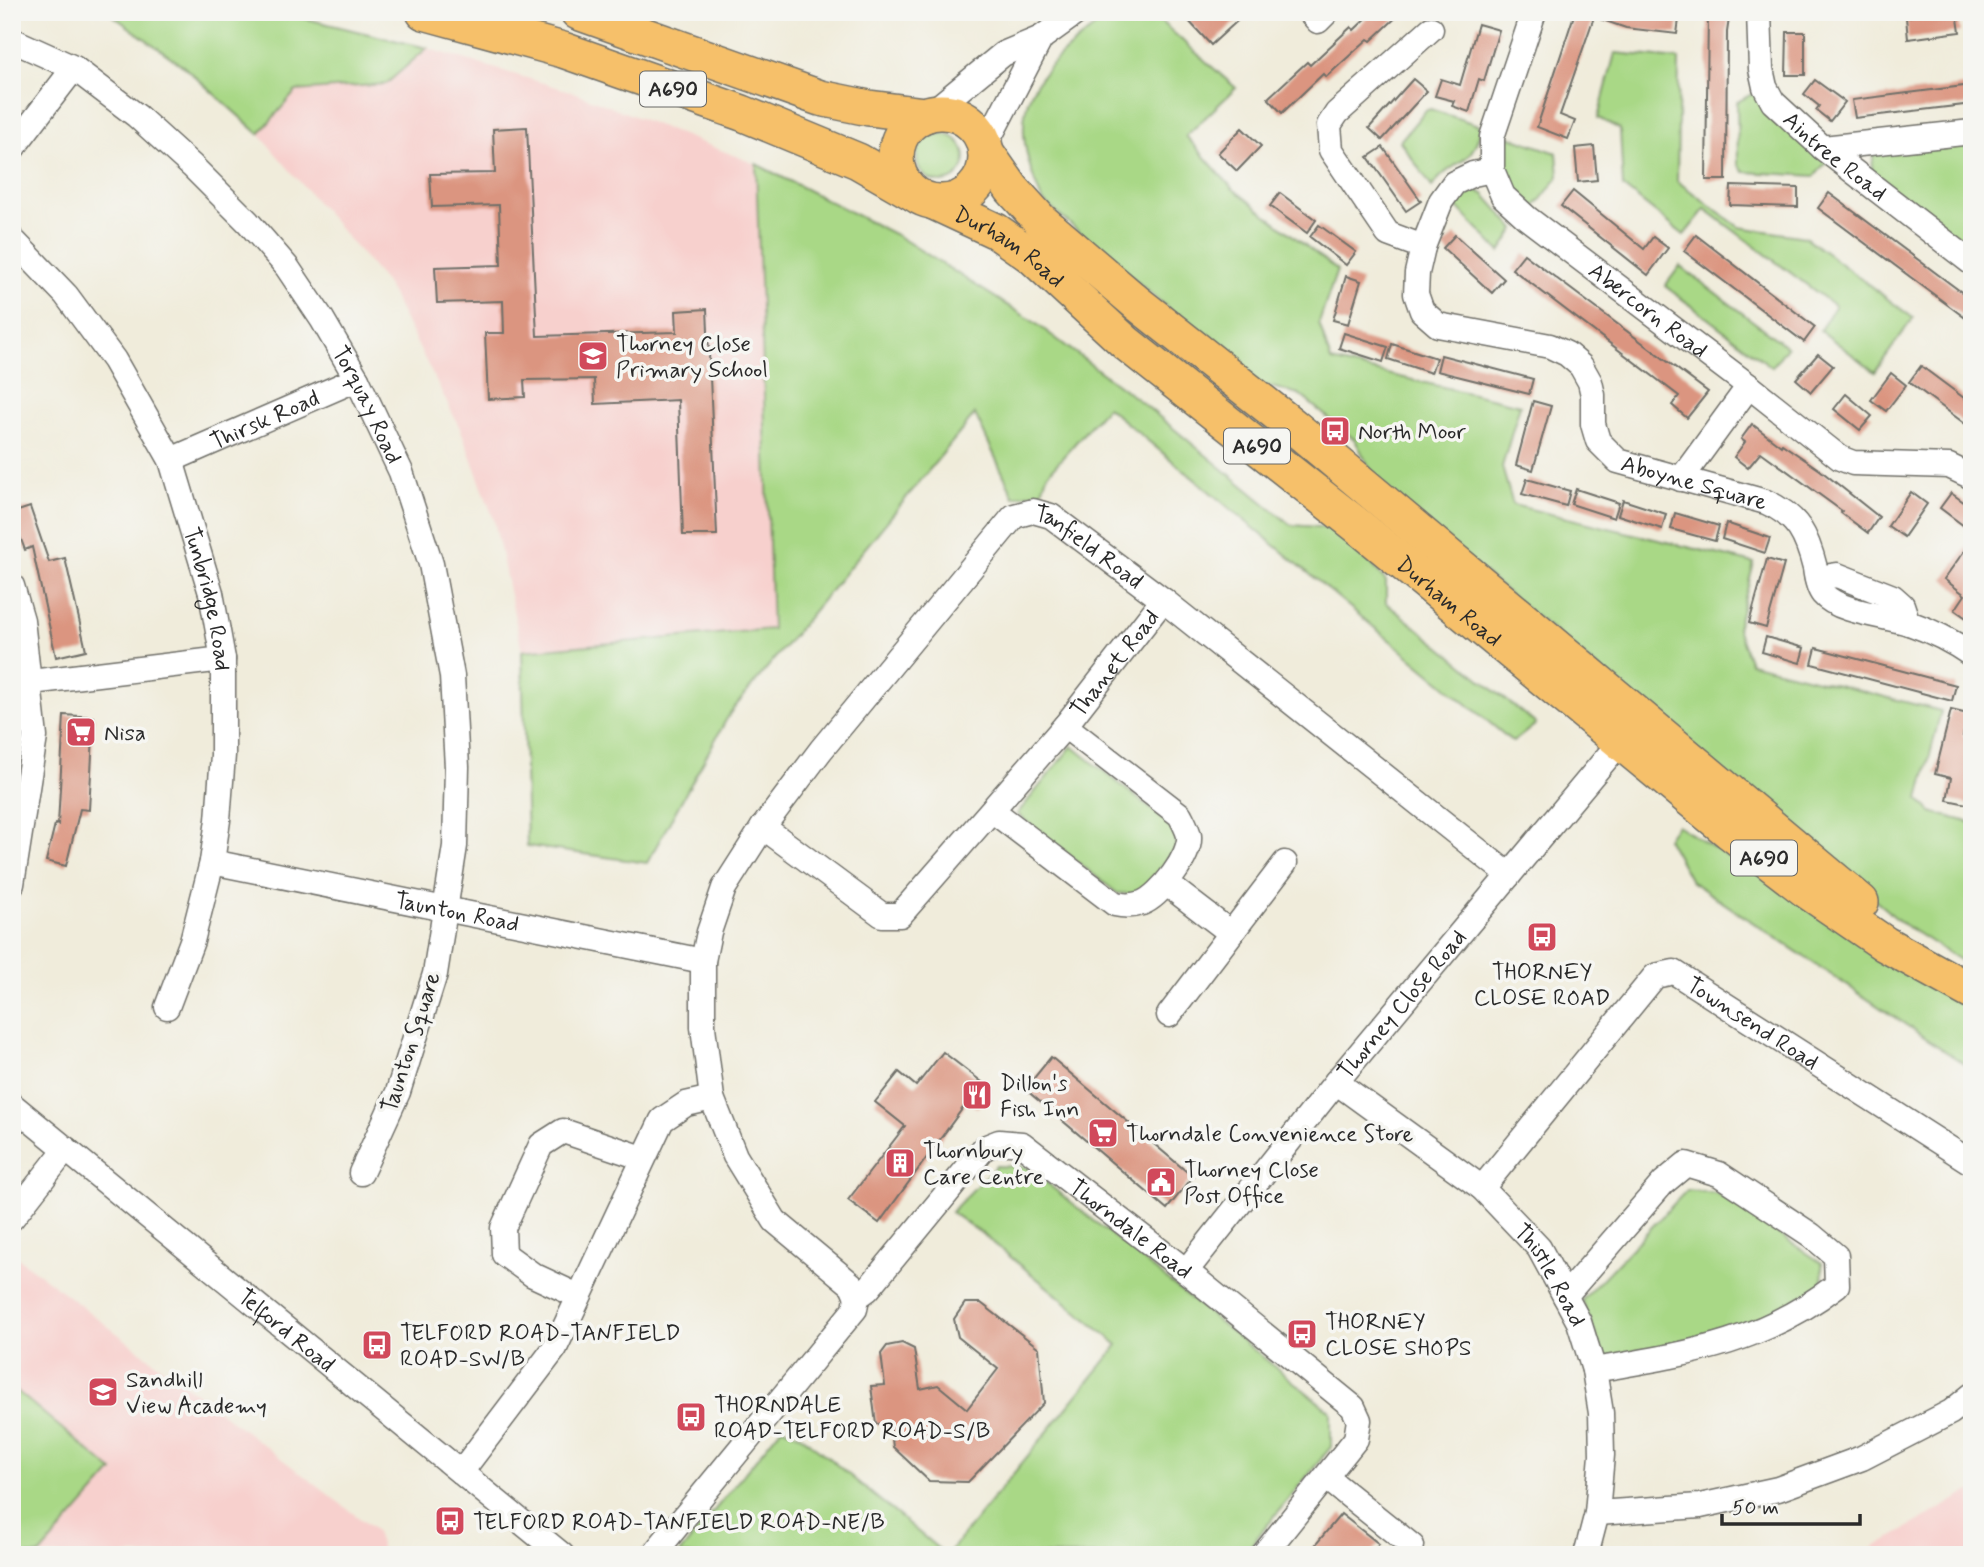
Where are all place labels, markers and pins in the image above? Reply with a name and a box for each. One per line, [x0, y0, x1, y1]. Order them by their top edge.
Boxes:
place label: Thorney Close Primary School [616, 330, 768, 386]
school or university icon: Thorney Close Primary School [576, 339, 610, 373]
bus stop icon: North Moor [1318, 414, 1352, 448]
place label: North Moor [1358, 418, 1466, 448]
supermarket icon: Nisa [64, 715, 98, 749]
place label: Nisa [104, 719, 146, 749]
bus stop icon: THORNEY CLOSE ROAD [1525, 920, 1559, 954]
place label: THORNEY CLOSE ROAD [1474, 958, 1610, 1014]
place label: Dillon's Fish Inn [1000, 1069, 1079, 1125]
restaurant icon: Dillon's Fish Inn [960, 1078, 994, 1112]
supermarket icon: Thorndale Convenience Store [1086, 1116, 1120, 1150]
place label: Thorndale Convenience Store [1126, 1120, 1414, 1150]
place label: Thornbury Care Centre [923, 1137, 1044, 1193]
building icon: Thornbury Care Centre [883, 1146, 917, 1180]
place label: Thorney Close Post Office [1184, 1156, 1319, 1212]
public building icon: Thorney Close Post Office [1144, 1165, 1178, 1199]
place label: THORNEY CLOSE SHOPS [1325, 1308, 1472, 1364]
bus stop icon: THORNEY CLOSE SHOPS [1285, 1317, 1319, 1351]
place label: TELFORD ROAD-TANFIELD ROAD-SW/B [400, 1319, 681, 1375]
bus stop icon: TELFORD ROAD-TANFIELD ROAD-SW/B [360, 1328, 394, 1362]
place label: Sandhill View Academy [126, 1366, 267, 1422]
school or university icon: Sandhill View Academy [86, 1375, 120, 1409]
place label: THORNDALE ROAD-TELFORD ROAD-S/B [714, 1391, 990, 1447]
bus stop icon: THORNDALE ROAD-TELFORD ROAD-S/B [674, 1400, 708, 1434]
bus stop icon: TELFORD ROAD-TANFIELD ROAD-NE/B [433, 1504, 467, 1538]
place label: TELFORD ROAD-TANFIELD ROAD-NE/B [473, 1508, 885, 1538]

